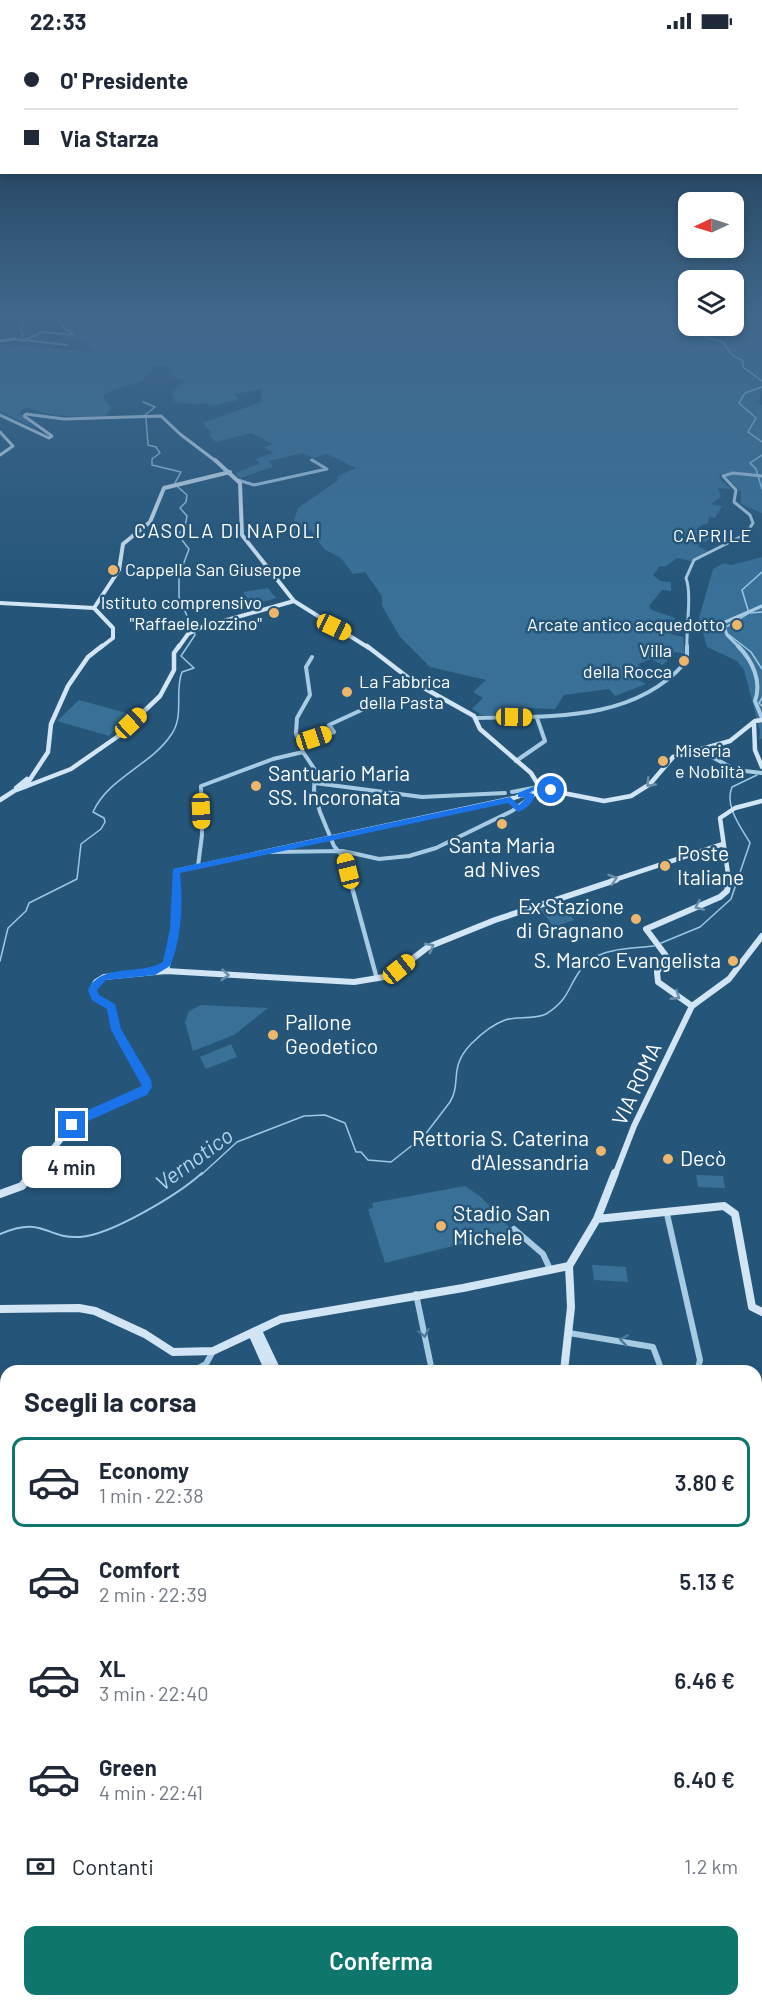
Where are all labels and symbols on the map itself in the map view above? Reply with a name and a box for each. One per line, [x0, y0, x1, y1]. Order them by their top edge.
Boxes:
north arrow [678, 192, 744, 258]
district label: CASOLA DI NAPOLI [134, 518, 322, 542]
district label: CAPRILE [673, 524, 753, 546]
place label: Cappella San Giuseppe [125, 558, 301, 580]
marker: Cappella San Giuseppe [106, 563, 120, 577]
place label: Istituto comprensivo "Raffaele Iozzino" [101, 591, 262, 634]
marker: Istituto comprensivo "Raffaele Iozzino" [267, 606, 281, 620]
car [314, 611, 354, 643]
place label: Arcate antico acquedotto [527, 613, 725, 635]
marker: Arcate antico acquedotto [730, 618, 744, 632]
place label: Villa della Rocca [583, 639, 672, 682]
marker: Villa della Rocca [677, 654, 691, 668]
place label: La Fabbrica della Pasta [359, 670, 450, 713]
marker: La Fabbrica della Pasta [340, 685, 354, 699]
car [112, 704, 150, 742]
car [496, 708, 532, 726]
car [294, 724, 334, 752]
place label: Miseria e Nobiltà [675, 739, 744, 782]
marker: Miseria e Nobiltà [656, 754, 670, 768]
place label: Santuario Maria SS. Incoronata [268, 760, 410, 809]
route start [537, 776, 564, 803]
one-way arrow [646, 776, 657, 786]
marker: Santuario Maria SS. Incoronata [249, 779, 263, 793]
car [191, 793, 211, 829]
marker: Santa Maria ad Nives [495, 817, 509, 831]
place label: Santa Maria ad Nives [449, 832, 555, 881]
place label: Poste Italiane [677, 840, 744, 889]
car [335, 851, 361, 891]
marker: Poste Italiane [658, 859, 672, 873]
one-way arrow [607, 874, 618, 886]
place label: Ex Stazione di Gragnano [516, 893, 624, 942]
one-way arrow [694, 899, 705, 911]
marker: Ex Stazione di Gragnano [629, 912, 643, 926]
one-way arrow [424, 943, 434, 954]
place label: S. Marco Evangelista [534, 947, 721, 972]
car [379, 951, 419, 987]
marker: S. Marco Evangelista [726, 954, 740, 968]
one-way arrow [220, 969, 229, 982]
one-way arrow [669, 989, 680, 1000]
place label: Pallone Geodetico [285, 1009, 378, 1058]
marker: Pallone Geodetico [266, 1028, 280, 1042]
street label: VIA ROMA [606, 1038, 666, 1129]
route end [58, 1111, 85, 1138]
water label: Vernotico [150, 1121, 237, 1195]
place label: Rettoria S. Caterina d'Alessandria [412, 1125, 589, 1174]
marker: Rettoria S. Caterina d'Alessandria [594, 1144, 608, 1158]
place label: Decò [680, 1145, 726, 1170]
callout: 4 min [22, 1146, 122, 1188]
marker: Decò [661, 1152, 675, 1166]
place label: Stadio San Michele [453, 1200, 550, 1249]
marker: Stadio San Michele [434, 1219, 448, 1233]
one-way arrow [417, 1327, 430, 1337]
one-way arrow [619, 1335, 629, 1347]

